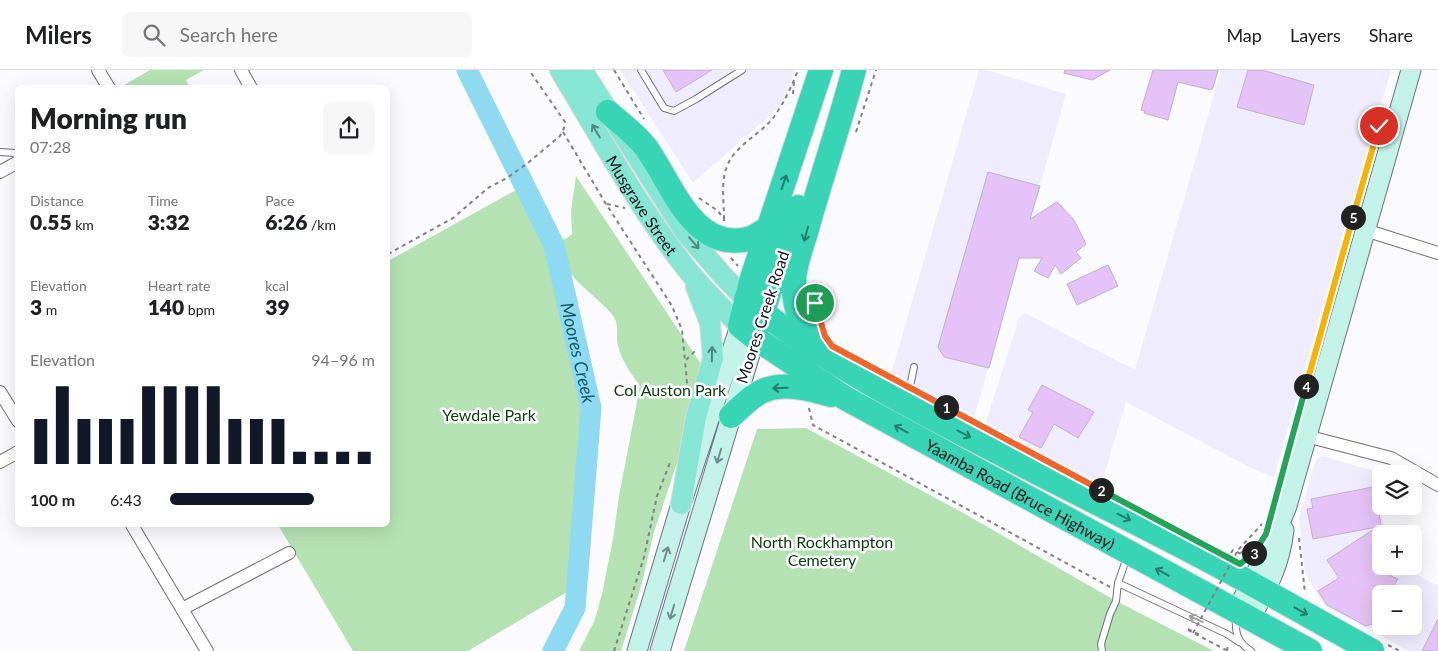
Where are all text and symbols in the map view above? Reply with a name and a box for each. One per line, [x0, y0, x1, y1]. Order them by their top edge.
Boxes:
search box [122, 12, 472, 57]
text: Milers [25, 20, 92, 49]
icon: search [140, 21, 168, 49]
text: Search here [180, 23, 278, 46]
text: Map [1226, 24, 1262, 46]
text: Layers [1290, 24, 1341, 46]
text: Share [1369, 24, 1413, 46]
text: Morning run [30, 101, 187, 135]
button: share [323, 102, 375, 154]
pin [1358, 105, 1400, 147]
icon: check [1365, 112, 1393, 140]
one-way arrow [591, 124, 601, 138]
text: 07:28 [30, 137, 71, 156]
street label: Musgrave Street [603, 152, 682, 259]
one-way arrow [780, 174, 790, 190]
text: Distance [30, 192, 84, 209]
text: Time [148, 192, 178, 209]
text: Pace [265, 192, 294, 209]
pin: 5 [1340, 204, 1366, 230]
text: 0.55 [30, 209, 72, 234]
text: 3:32 [148, 209, 190, 234]
text: 6:26 [265, 209, 307, 234]
text: 5 [1349, 209, 1358, 226]
text: km [72, 216, 94, 233]
text: /km [307, 216, 336, 233]
one-way arrow [800, 226, 810, 242]
one-way arrow [688, 236, 700, 249]
street label: Moores Creek Road [732, 248, 792, 386]
text: Elevation [30, 277, 87, 294]
text: Heart rate [148, 277, 210, 294]
text: kcal [265, 277, 289, 294]
pin [794, 282, 836, 324]
icon: arrive [801, 289, 829, 317]
text: 3 [30, 294, 42, 319]
text: 140 [148, 294, 184, 319]
text: 39 [265, 294, 290, 319]
water label: Moores Creek [556, 300, 601, 406]
text: m [42, 301, 57, 318]
text: bpm [184, 301, 215, 318]
one-way arrow [707, 346, 717, 362]
text: Elevation [30, 350, 95, 369]
text: 94–96 m [311, 350, 375, 369]
pin: 4 [1294, 374, 1318, 398]
text: 4 [1302, 378, 1311, 395]
park label: Col Auston Park [614, 380, 727, 399]
one-way arrow [772, 383, 788, 392]
pin: 1 [934, 394, 958, 420]
text: 1 [942, 399, 951, 416]
park label: Yewdale Park [442, 405, 537, 424]
one-way arrow [895, 424, 909, 434]
one-way arrow [956, 430, 971, 439]
street label: Yaamba Road (Bruce Highway) [923, 434, 1119, 553]
one-way arrow [714, 448, 723, 464]
map controls [1372, 465, 1422, 635]
button: layers [1372, 465, 1422, 515]
pin: 2 [1088, 478, 1114, 502]
text: 2 [1097, 482, 1106, 499]
text: 100 m [30, 490, 75, 509]
text: 6:43 [110, 490, 142, 509]
one-way arrow [1116, 512, 1131, 522]
button: + [1372, 525, 1422, 575]
park label: North Rockhampton Cemetery [751, 532, 893, 569]
pin: 3 [1242, 540, 1266, 566]
text: 3 [1250, 545, 1259, 562]
one-way arrow [662, 547, 671, 562]
one-way arrow [1155, 567, 1170, 576]
button: − [1372, 585, 1422, 635]
one-way arrow [667, 603, 677, 619]
one-way arrow [1293, 607, 1308, 617]
one-way arrow [1189, 614, 1204, 624]

